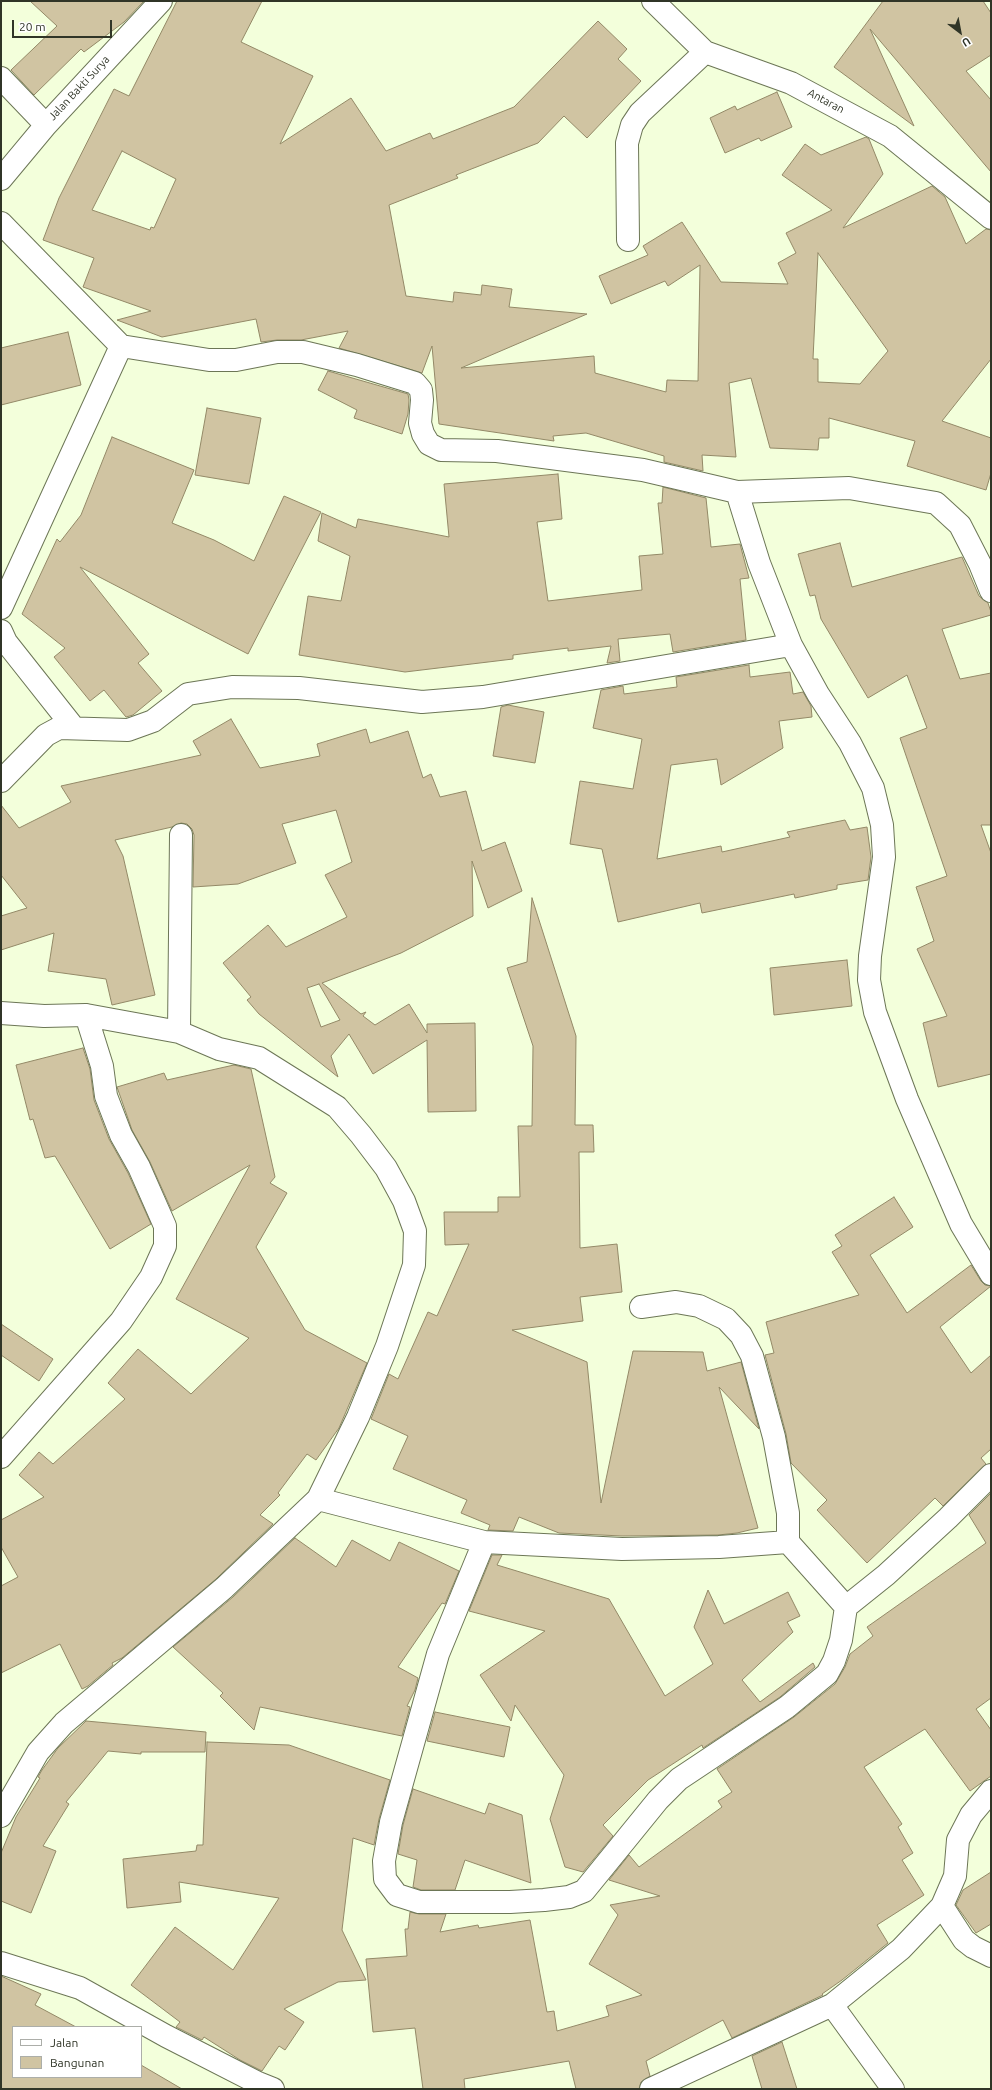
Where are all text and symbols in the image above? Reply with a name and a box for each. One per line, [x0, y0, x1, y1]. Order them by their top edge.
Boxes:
scale bar [14, 12, 114, 38]
north arrow [940, 12, 980, 52]
text: 20 m [19, 20, 46, 33]
text: U [960, 35, 973, 49]
street label: Jalan Bakti Surya [46, 53, 112, 123]
street label: Antaran [805, 86, 847, 116]
legend [12, 2026, 142, 2078]
text: Jalan [50, 2036, 78, 2049]
text: Bangunan [50, 2056, 104, 2069]

